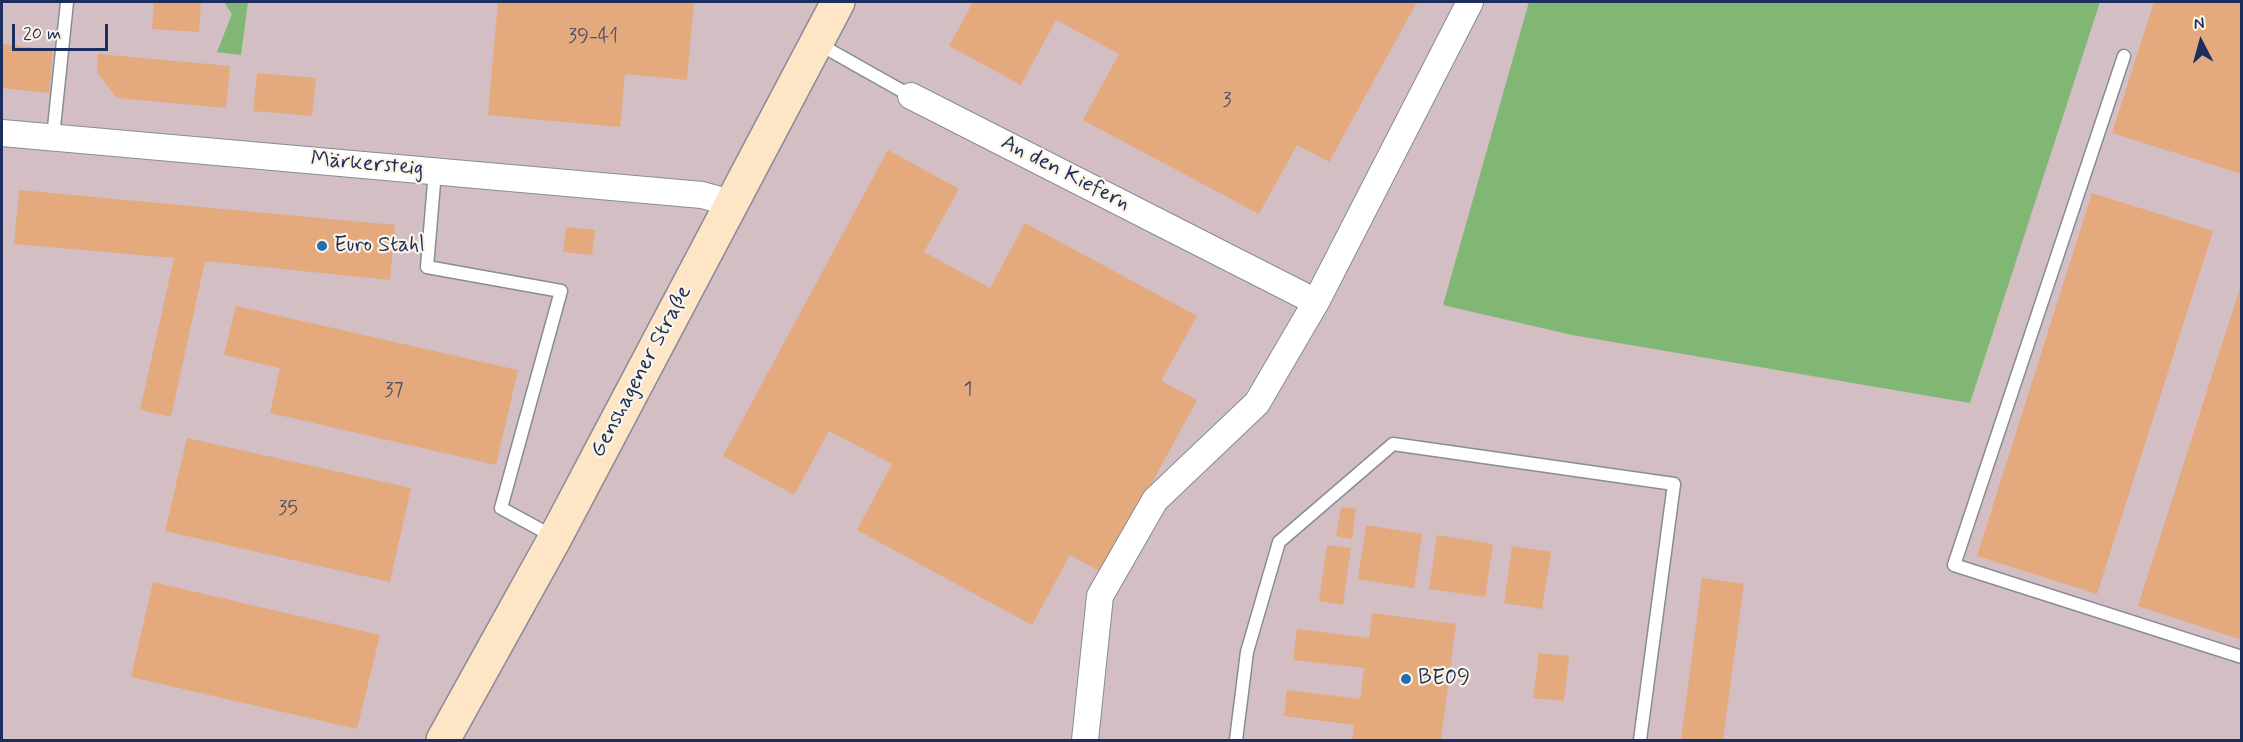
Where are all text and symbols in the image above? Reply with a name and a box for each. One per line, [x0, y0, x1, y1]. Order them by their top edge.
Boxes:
scale bar [15, 12, 111, 50]
north arrow [2171, 12, 2231, 72]
text: N [2193, 13, 2205, 35]
text: 20 m [23, 22, 61, 46]
house number: 39-41 [568, 26, 618, 50]
house number: 3 [1222, 90, 1232, 114]
street label: An den Kiefern [996, 130, 1134, 218]
street label: Märkersteig [309, 147, 425, 183]
place label: Euro Stahl [334, 233, 425, 259]
marker: Euro Stahl [315, 239, 329, 253]
street label: Genshagener Straße [586, 282, 698, 462]
house number: 1 [964, 379, 972, 403]
house number: 37 [384, 380, 404, 404]
house number: 35 [278, 498, 298, 522]
place label: BE09 [1418, 666, 1470, 692]
marker: BE09 [1399, 672, 1413, 686]

